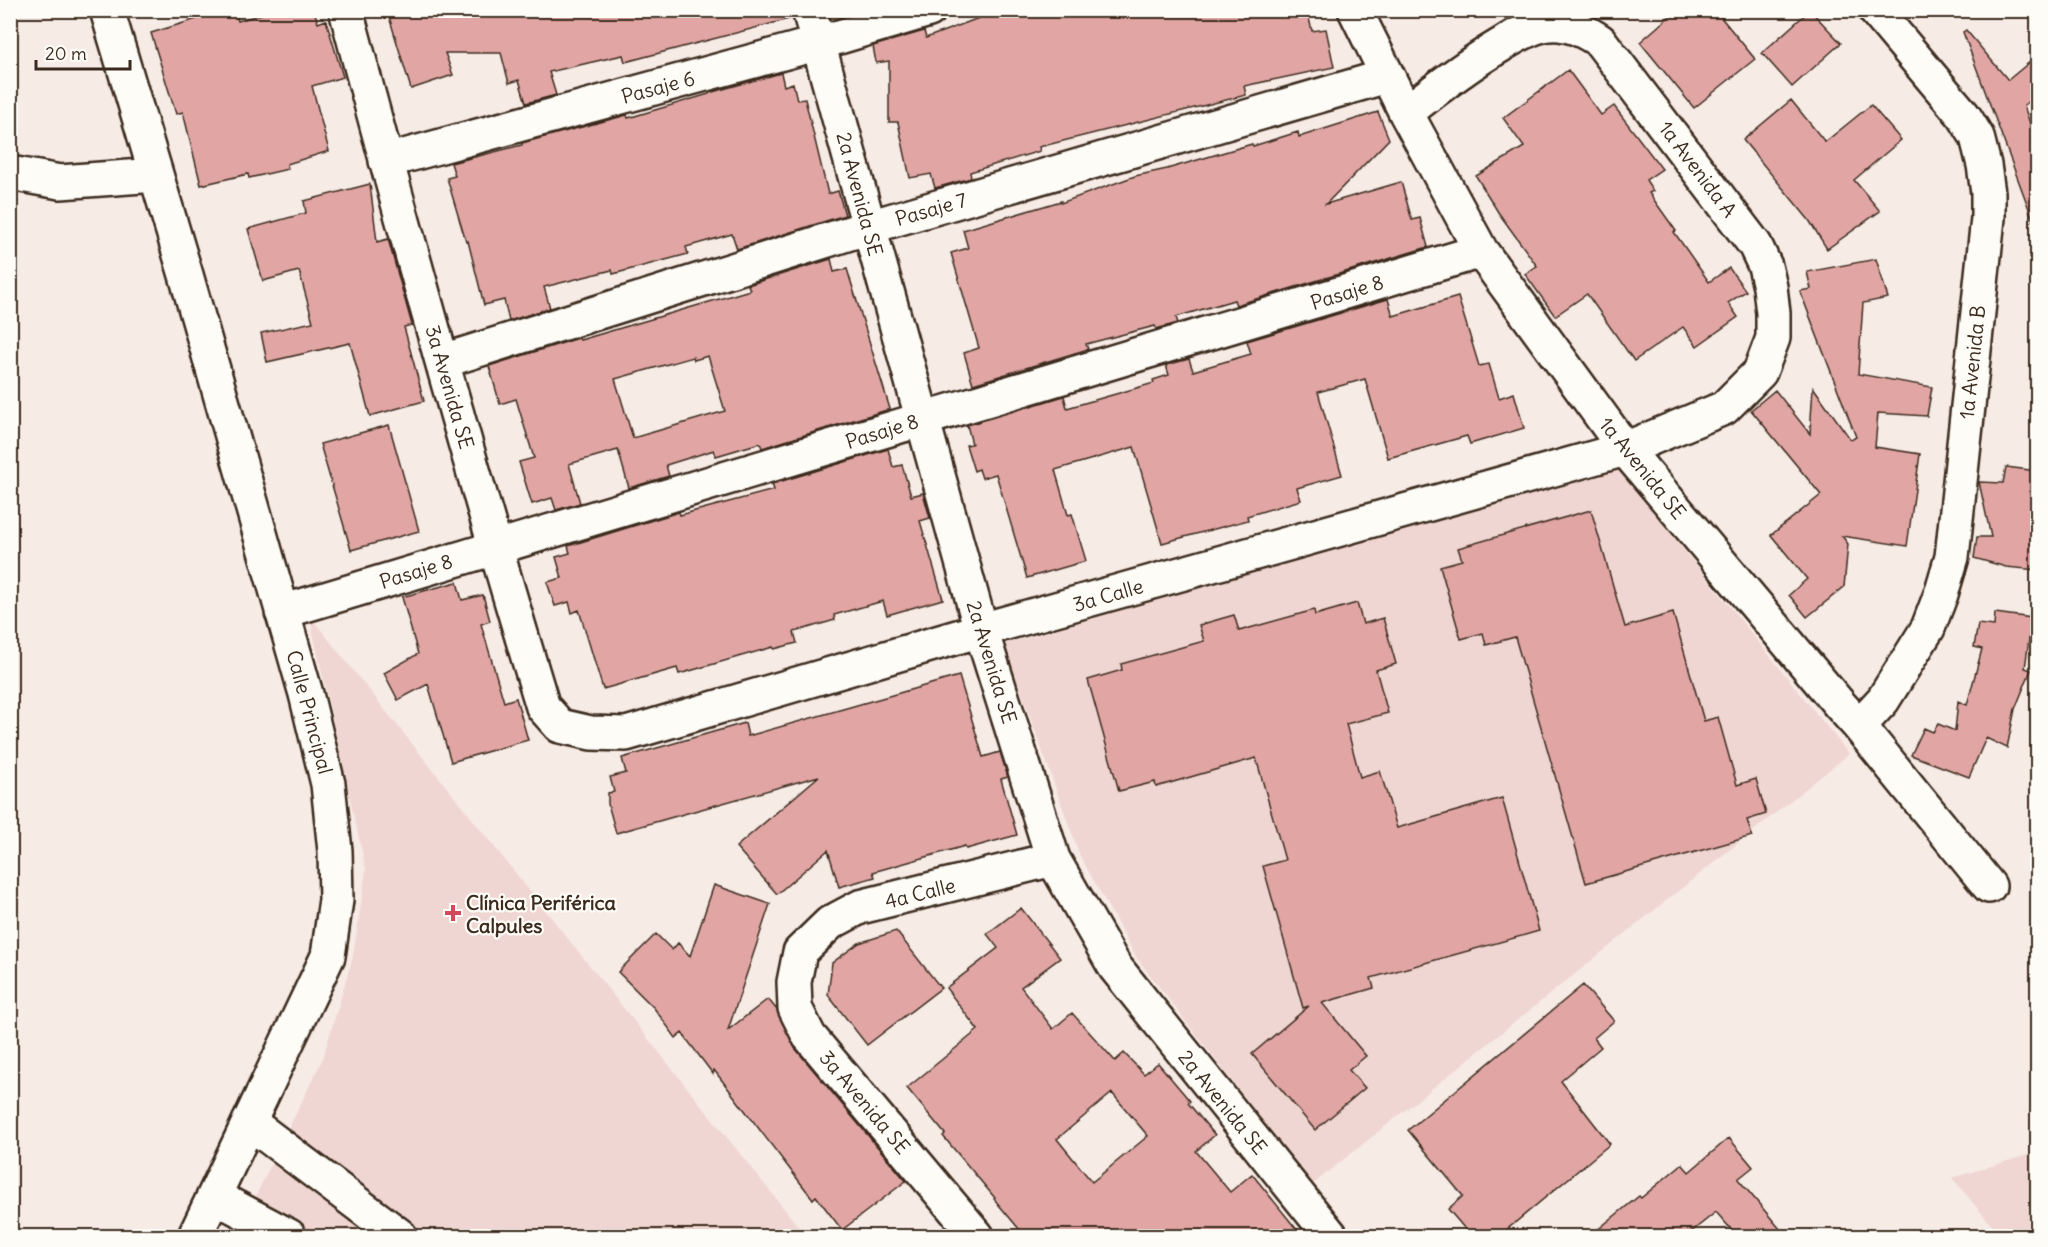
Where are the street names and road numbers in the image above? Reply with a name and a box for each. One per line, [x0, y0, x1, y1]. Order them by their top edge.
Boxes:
street label: Pasaje 6 [619, 65, 697, 109]
street label: 1a Avenida A [1654, 116, 1742, 222]
street label: 2a Avenida SE [831, 129, 889, 259]
street label: Pasaje 7 [892, 187, 970, 231]
street label: Pasaje 8 [1307, 269, 1387, 315]
street label: 1a Avenida B [1954, 304, 1990, 420]
street label: 3a Avenida SE [420, 322, 480, 452]
street label: Pasaje 8 [842, 408, 922, 454]
street label: 1a Avenida SE [1594, 412, 1692, 524]
street label: Pasaje 8 [376, 548, 456, 594]
street label: 3a Calle [1070, 573, 1146, 617]
street label: 2a Avenida SE [961, 598, 1023, 726]
street label: Calle Principal [281, 647, 339, 777]
street label: 4a Calle [882, 872, 958, 914]
street label: 3a Avenida SE [814, 1045, 916, 1159]
street label: 2a Avenida SE [1173, 1045, 1273, 1159]

